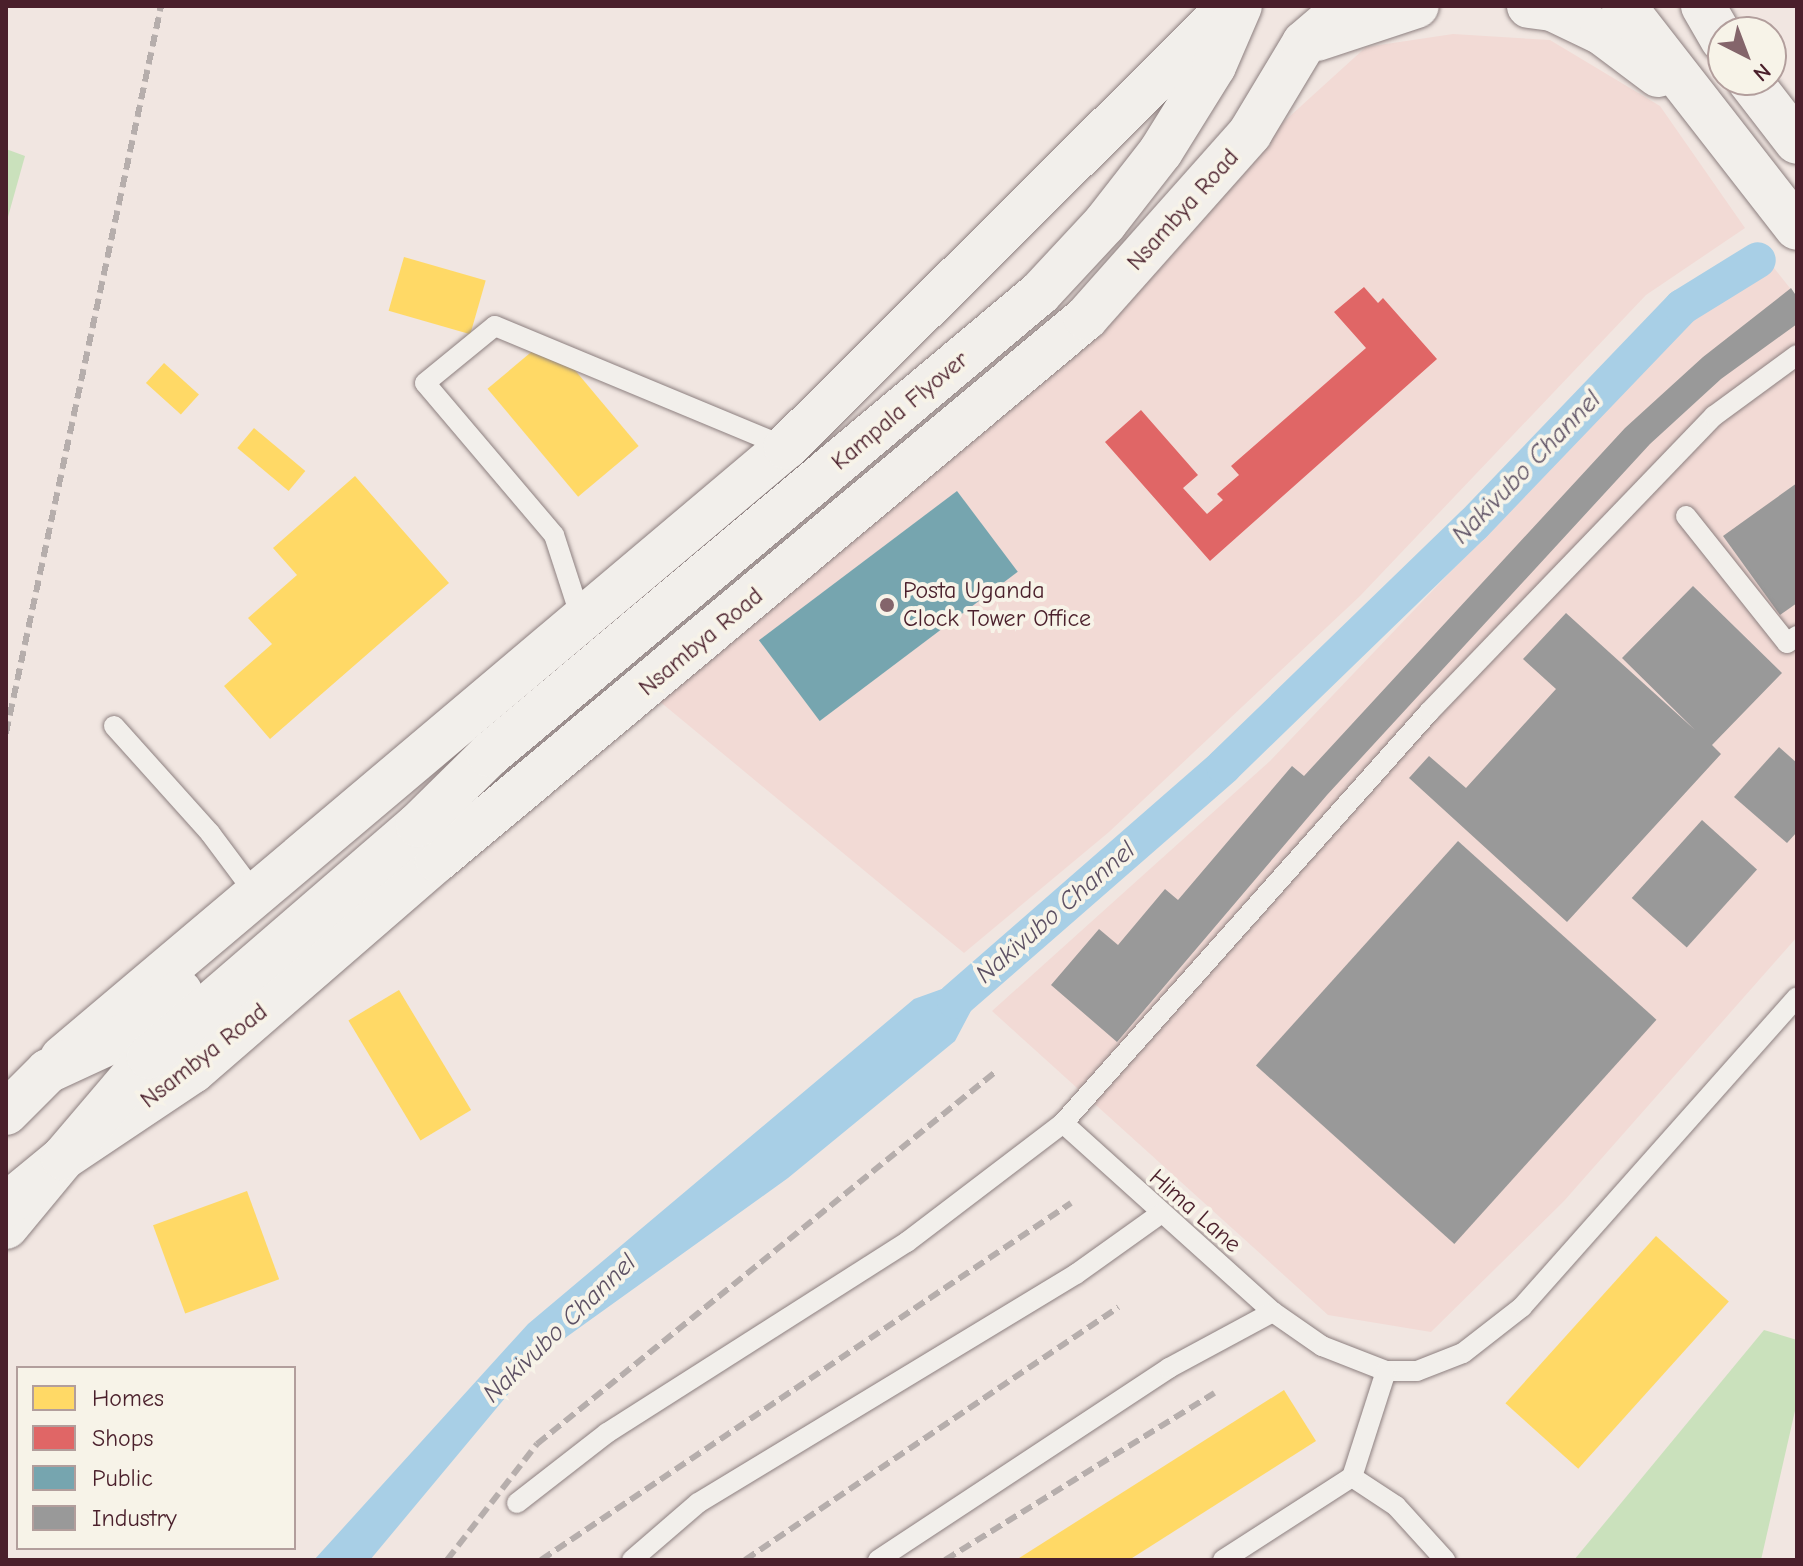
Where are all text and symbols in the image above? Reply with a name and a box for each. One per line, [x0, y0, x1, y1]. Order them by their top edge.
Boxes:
north arrow [1707, 16, 1787, 96]
text: N [1748, 58, 1776, 87]
street label: Nsambya Road [1121, 143, 1245, 277]
street label: Kampala Flyover [826, 346, 974, 476]
water label: Nakivubo Channel [1446, 385, 1608, 551]
place label: Posta Uganda Clock Tower Office [903, 577, 1091, 633]
street label: Nsambya Road [633, 582, 769, 702]
marker: Posta Uganda Clock Tower Office [878, 596, 896, 614]
water label: Nakivubo Channel [970, 835, 1142, 991]
street label: Nsambya Road [135, 997, 273, 1115]
street label: Hima Lane [1143, 1163, 1247, 1259]
water label: Nakivubo Channel [477, 1248, 643, 1410]
legend [16, 1366, 296, 1550]
text: Homes [92, 1384, 164, 1412]
text: Shops [92, 1424, 153, 1452]
text: Public [92, 1464, 153, 1492]
text: Industry [92, 1504, 177, 1532]

